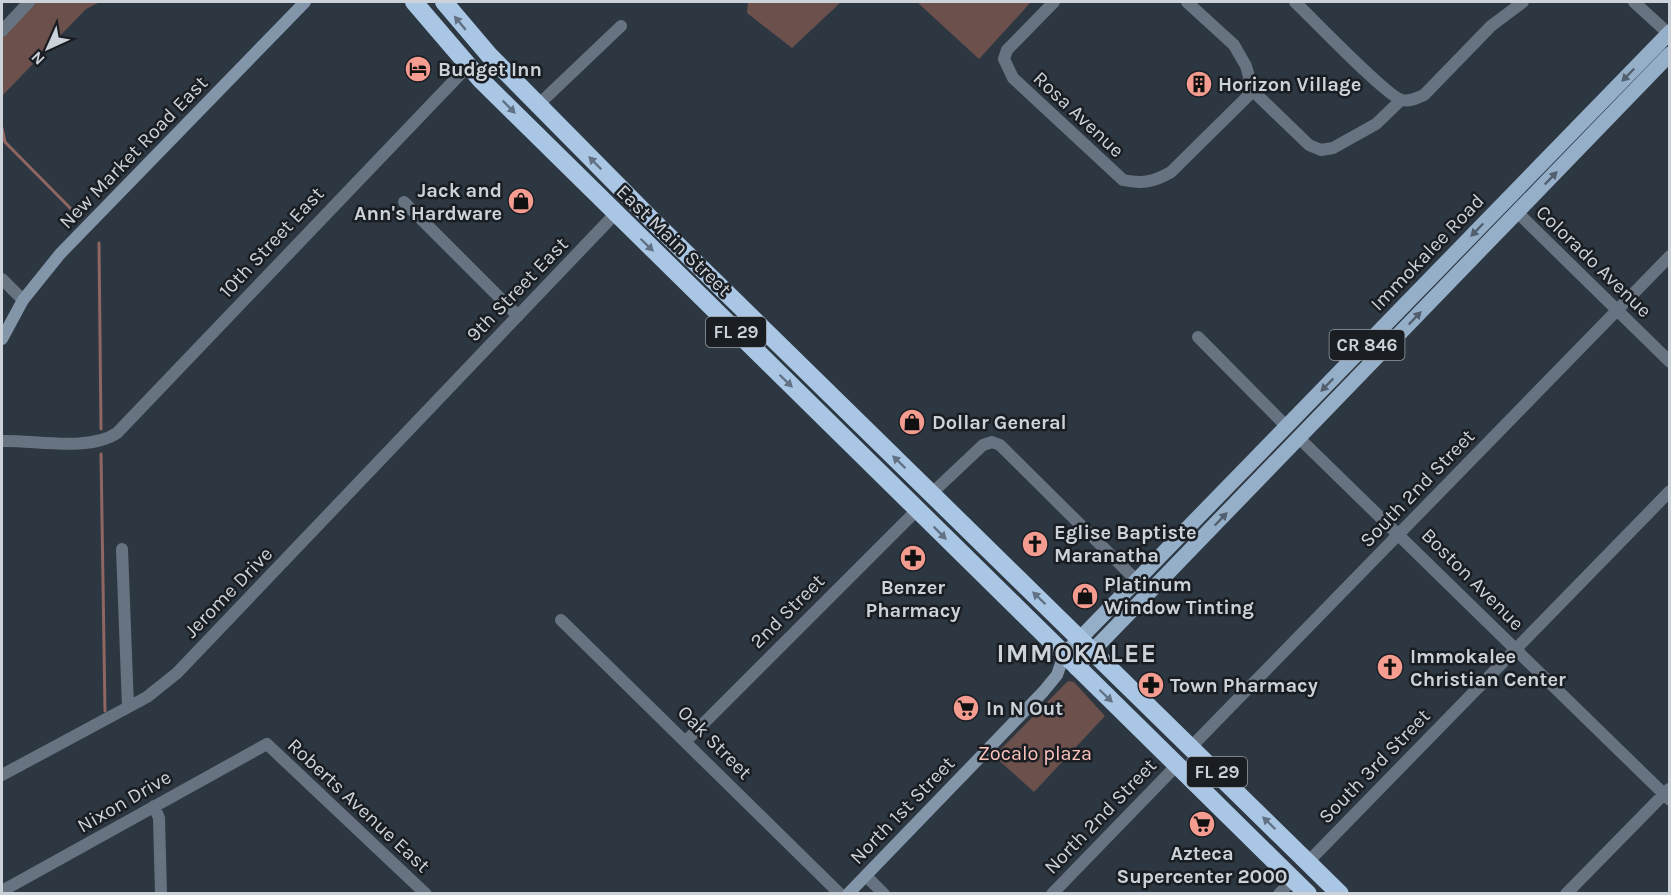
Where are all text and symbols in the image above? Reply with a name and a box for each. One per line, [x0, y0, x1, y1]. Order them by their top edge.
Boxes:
one-way arrow [455, 15, 467, 30]
north arrow [18, 18, 78, 78]
text: N [27, 47, 49, 69]
hotel icon: Budget Inn [403, 54, 433, 84]
place label: Budget Inn [438, 58, 542, 81]
street label: Rosa Avenue [1029, 67, 1129, 162]
one-way arrow [1621, 68, 1635, 82]
building icon: Horizon Village [1184, 69, 1214, 99]
street label: New Market Road East [54, 71, 213, 233]
place label: Horizon Village [1218, 73, 1361, 96]
one-way arrow [501, 100, 515, 114]
one-way arrow [589, 157, 603, 171]
one-way arrow [1543, 172, 1557, 186]
place label: Jack and Ann's Hardware [354, 179, 502, 225]
street label: East Main Street [611, 180, 736, 301]
street label: 10th Street East [214, 182, 329, 302]
shop icon: Jack and Ann's Hardware [506, 186, 536, 216]
street label: Immokalee Road [1366, 189, 1489, 315]
street label: Colorado Avenue [1531, 201, 1656, 322]
one-way arrow [1471, 223, 1485, 237]
street label: 9th Street East [462, 232, 573, 346]
one-way arrow [640, 237, 654, 251]
one-way arrow [1408, 311, 1422, 326]
road number: FL 29 [706, 317, 766, 347]
road number: CR 846 [1330, 330, 1404, 360]
one-way arrow [779, 374, 793, 388]
one-way arrow [1320, 378, 1334, 393]
shop icon: Dollar General [897, 407, 927, 437]
place label: Dollar General [932, 411, 1067, 434]
street label: South 2nd Street [1355, 424, 1480, 552]
one-way arrow [892, 456, 906, 470]
one-way arrow [1213, 512, 1227, 526]
place label: Eglise Baptiste Maranatha [1054, 521, 1197, 567]
street label: Boston Avenue [1417, 524, 1528, 635]
one-way arrow [933, 525, 947, 539]
church icon: Eglise Baptiste Maranatha [1020, 529, 1050, 559]
street label: Jerome Drive [179, 542, 277, 642]
pharmacy icon: Benzer Pharmacy [898, 543, 928, 573]
street label: 2nd Street [746, 569, 829, 653]
place label: Platinum Window Tinting [1104, 573, 1254, 619]
place label: Benzer Pharmacy [866, 576, 960, 622]
shop icon: Platinum Window Tinting [1070, 581, 1100, 611]
one-way arrow [1032, 592, 1046, 606]
district label: IMMOKALEE [996, 638, 1158, 669]
place label: Immokalee Christian Center [1410, 645, 1566, 691]
church icon: Immokalee Christian Center [1375, 652, 1405, 682]
pharmacy icon: Town Pharmacy [1136, 670, 1166, 700]
place label: Town Pharmacy [1170, 674, 1318, 697]
one-way arrow [1099, 689, 1113, 703]
supermarket icon: In N Out [951, 693, 981, 723]
place label: In N Out [986, 697, 1063, 720]
street label: Oak Street [673, 701, 757, 784]
street label: South 3rd Street [1314, 704, 1435, 828]
street label: Roberts Avenue East [283, 733, 435, 878]
park label: Zocalo plaza [978, 742, 1092, 765]
street label: North 1st Street [845, 751, 960, 869]
street label: North 2nd Street [1040, 754, 1162, 879]
road number: FL 29 [1187, 757, 1247, 787]
street label: Nixon Drive [73, 765, 175, 837]
supermarket icon: Azteca Supercenter 2000 [1187, 809, 1217, 839]
one-way arrow [1262, 817, 1276, 831]
place label: Azteca Supercenter 2000 [1116, 842, 1288, 888]

